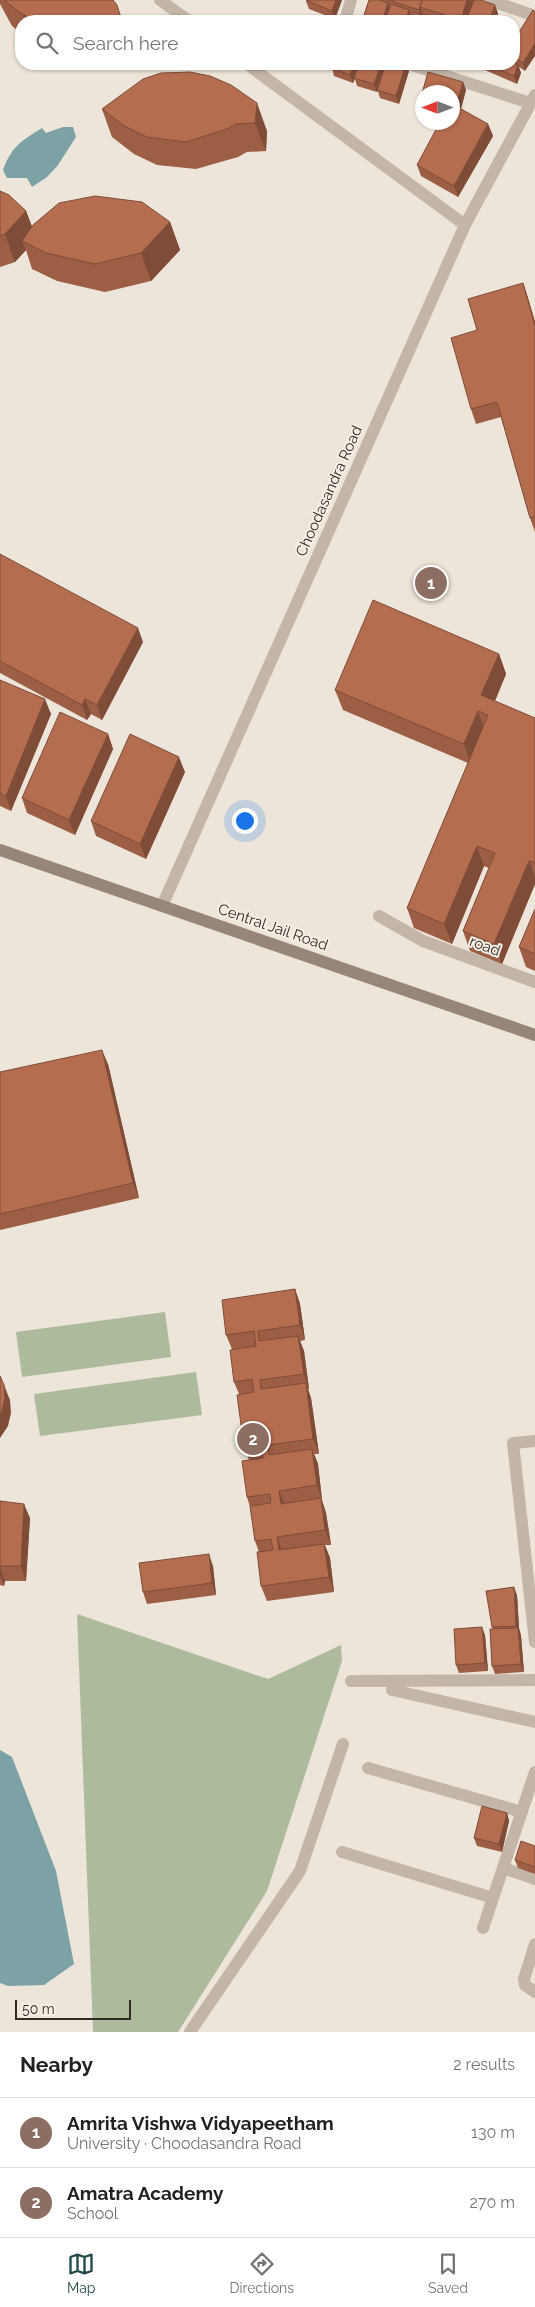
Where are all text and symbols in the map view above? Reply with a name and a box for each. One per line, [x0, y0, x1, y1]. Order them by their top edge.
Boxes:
search box [15, 15, 520, 70]
icon: search [33, 29, 61, 57]
text: Search here [73, 32, 179, 54]
north arrow [415, 85, 460, 130]
street label: Choodasandra Road [292, 423, 366, 559]
pin: 1 [415, 564, 447, 602]
your location [232, 808, 258, 834]
street label: Central Jail Road [216, 900, 330, 954]
street label: road [467, 932, 503, 960]
pin: 2 [237, 1420, 269, 1458]
scale bar [15, 1997, 131, 2020]
text: 50 m [22, 2001, 55, 2017]
text: Nearby [20, 2052, 93, 2077]
text: 2 results [453, 2055, 515, 2074]
text: Amrita Vishwa Vidyapeetham [67, 2112, 334, 2134]
text: 1 [32, 2123, 40, 2142]
text: 130 m [471, 2123, 515, 2142]
text: University · Choodasandra Road [67, 2134, 302, 2153]
text: Amatra Academy [67, 2182, 223, 2204]
text: 2 [31, 2193, 41, 2212]
text: 270 m [470, 2193, 515, 2212]
text: School [67, 2204, 118, 2223]
tab: Map [67, 2250, 95, 2296]
tab: Directions [229, 2250, 294, 2296]
tab: Saved [428, 2250, 468, 2296]

